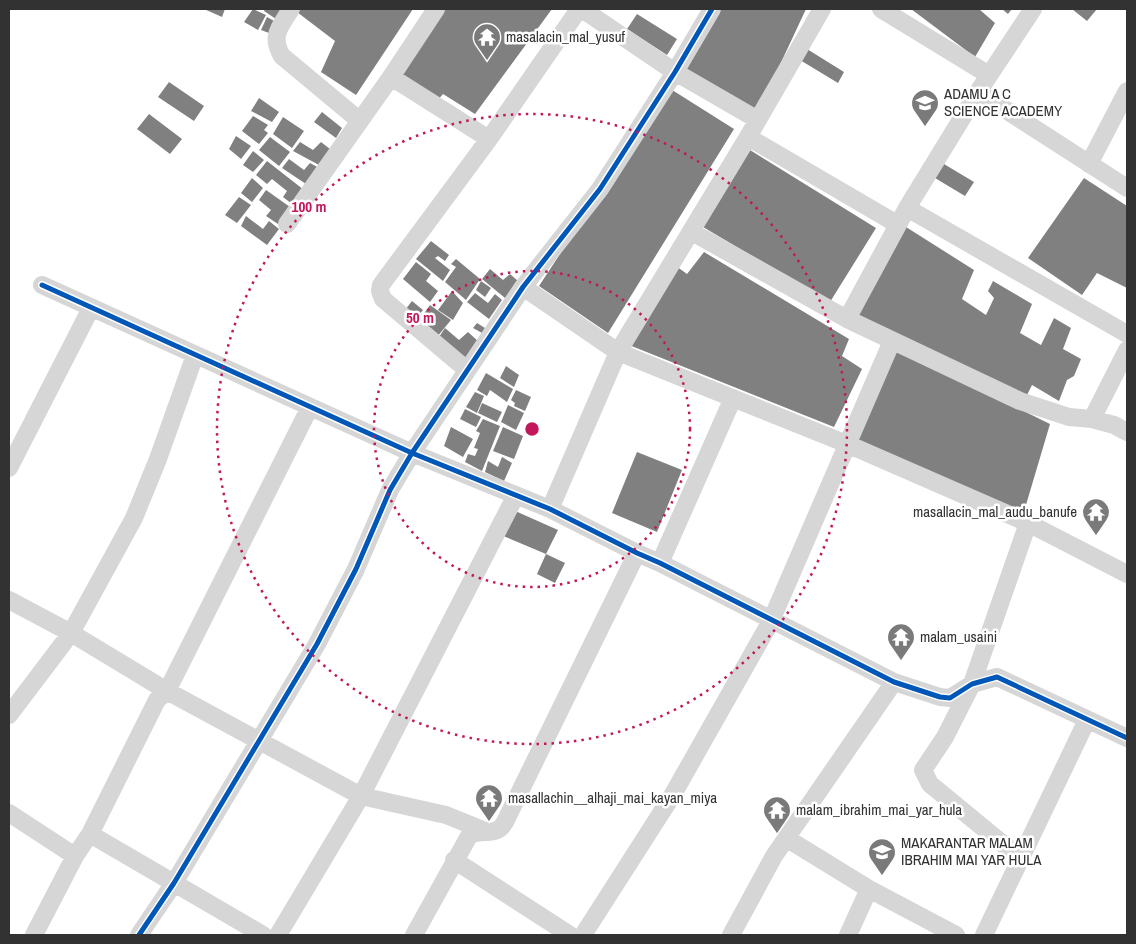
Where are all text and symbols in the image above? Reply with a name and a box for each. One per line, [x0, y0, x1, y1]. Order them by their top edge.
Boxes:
temple icon: masalacin_mal_yusuf [472, 22, 502, 61]
place label: masalacin_mal_yusuf [506, 26, 626, 47]
place label: ADAMU A C SCIENCE ACADEMY [943, 83, 1063, 121]
school or university icon: ADAMU A C SCIENCE ACADEMY [910, 88, 940, 127]
text: 100 m [292, 196, 326, 217]
text: 50 m [406, 307, 434, 328]
centre of rings [523, 420, 541, 438]
temple icon: masallacin_mal_audu_banufe [1081, 497, 1111, 536]
place label: masallacin_mal_audu_banufe [913, 501, 1077, 522]
temple icon: malam_usaini [886, 622, 916, 661]
place label: malam_usaini [920, 626, 997, 647]
temple icon: masallachin__alhaji_mai_kayan_miya [474, 783, 504, 822]
place label: masallachin__alhaji_mai_kayan_miya [508, 787, 717, 808]
temple icon: malam_ibrahim_mai_yar_hula [762, 795, 792, 834]
place label: malam_ibrahim_mai_yar_hula [796, 799, 962, 820]
place label: MAKARANTAR MALAM IBRAHIM MAI YAR HULA [901, 832, 1042, 870]
school or university icon: MAKARANTAR MALAM IBRAHIM MAI YAR HULA [867, 837, 897, 876]

